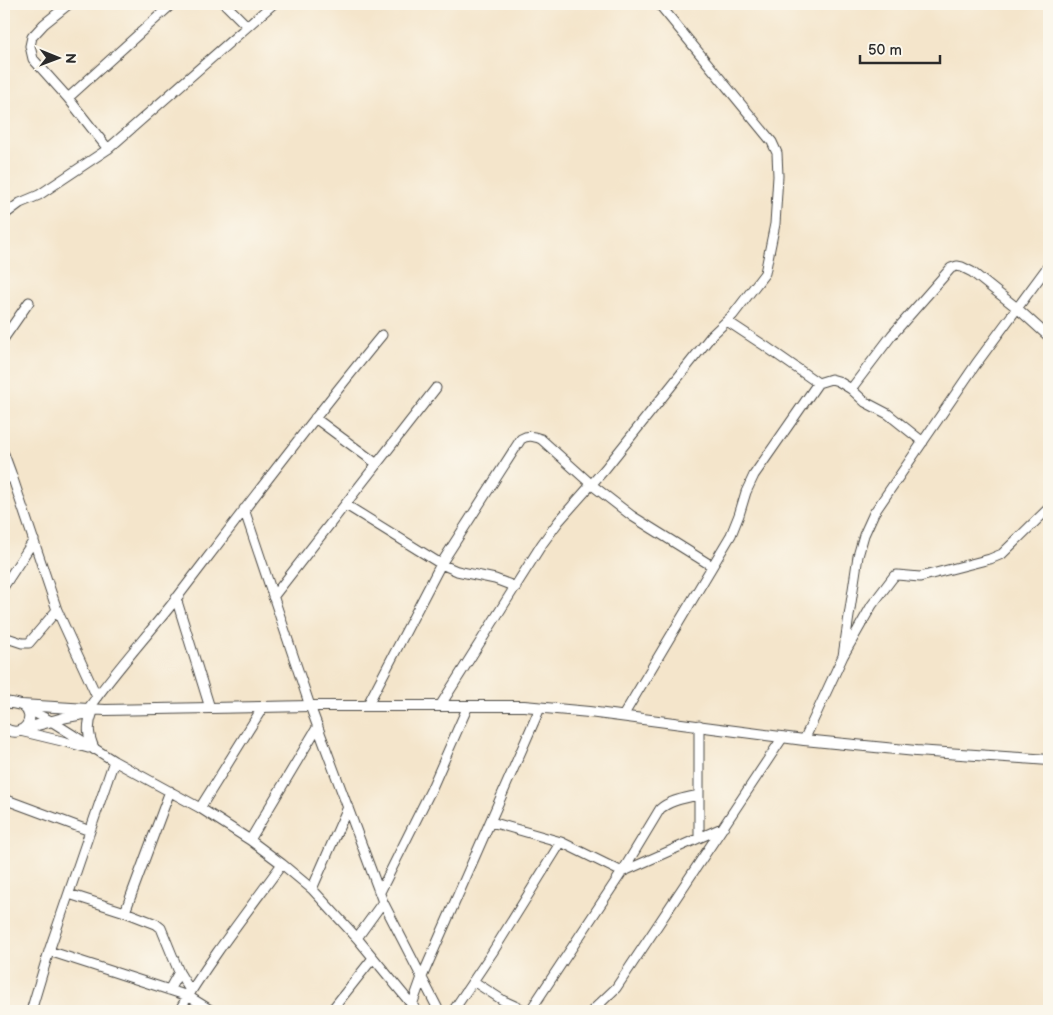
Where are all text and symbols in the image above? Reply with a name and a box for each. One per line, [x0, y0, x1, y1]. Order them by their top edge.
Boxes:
north arrow [32, 32, 82, 82]
scale bar [860, 32, 940, 64]
text: 50 m [868, 41, 902, 60]
text: N [62, 53, 79, 64]

